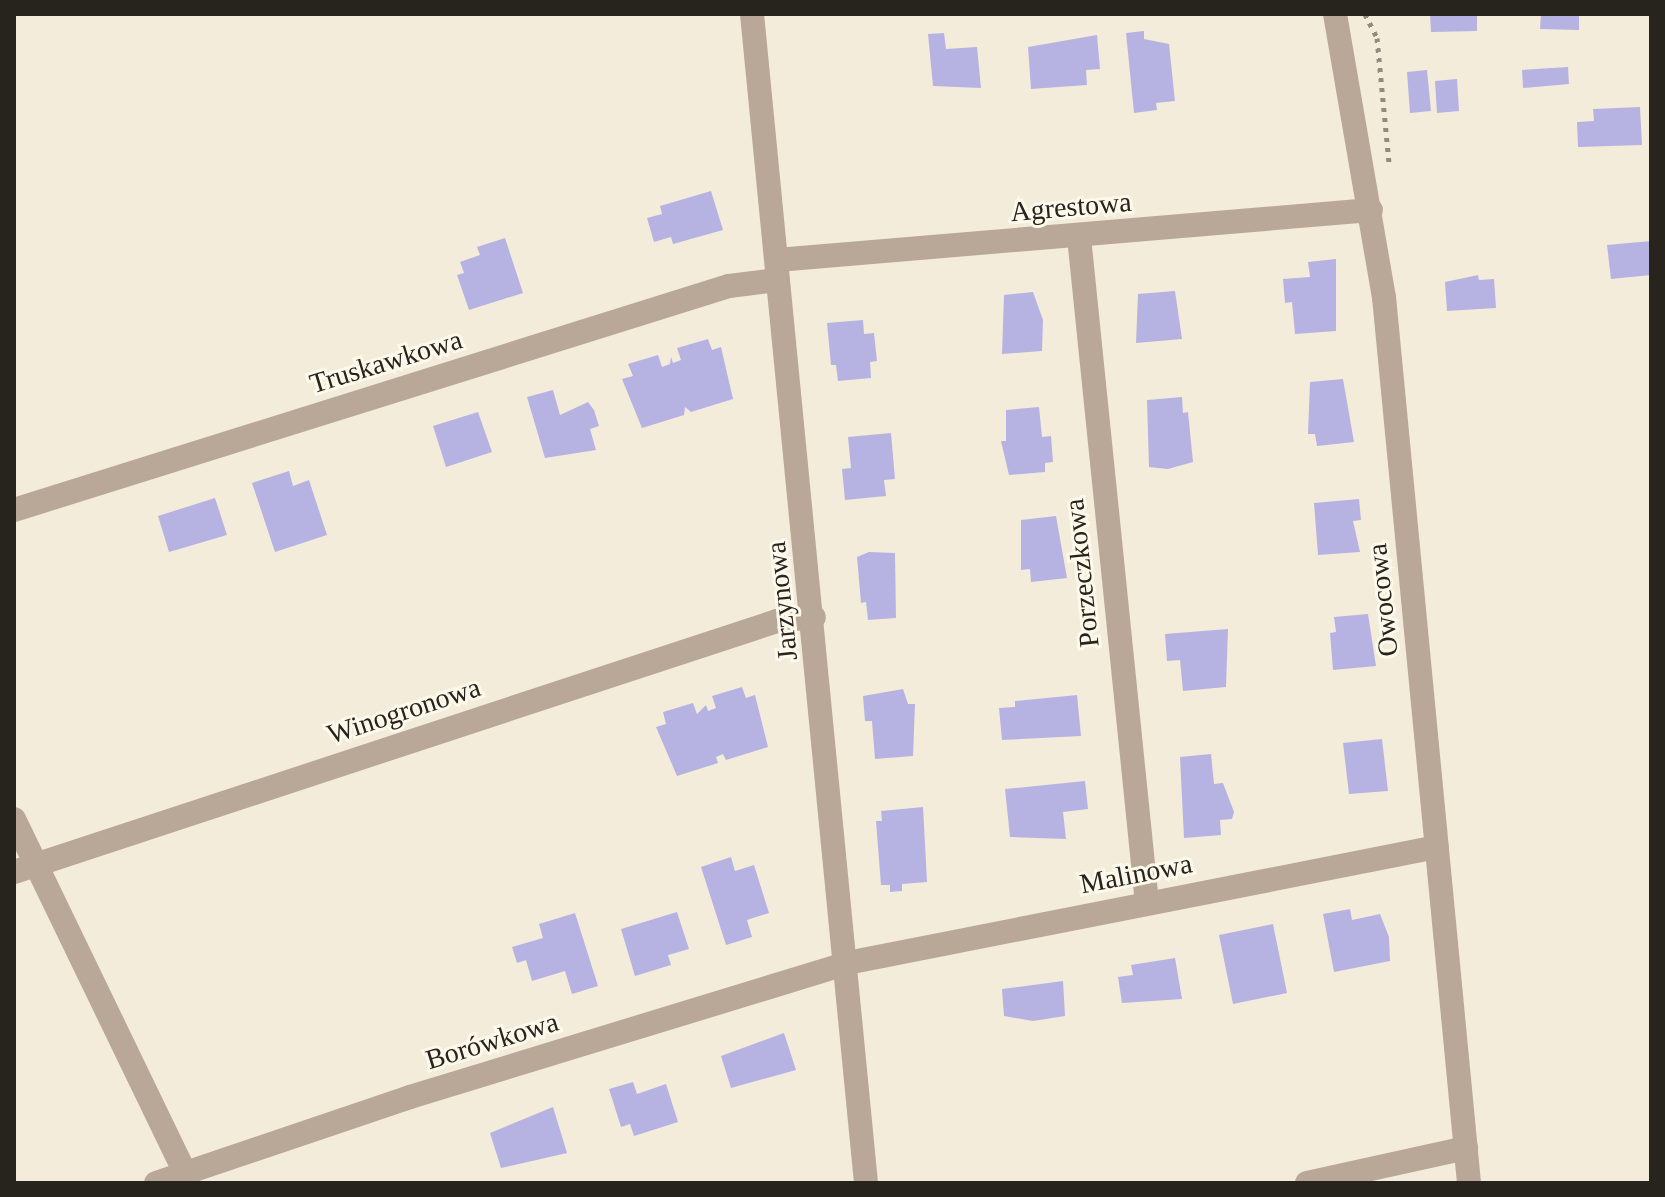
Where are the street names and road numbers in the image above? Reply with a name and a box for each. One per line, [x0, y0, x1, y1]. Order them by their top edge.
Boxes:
street label: Agrestowa [1009, 185, 1133, 229]
street label: Truskawkowa [306, 323, 466, 401]
street label: Porzeczkowa [1057, 497, 1107, 649]
street label: Jarzynowa [759, 540, 805, 662]
street label: Owocowa [1360, 542, 1406, 658]
street label: Winogronowa [323, 670, 485, 752]
street label: Malinowa [1077, 847, 1195, 901]
street label: Borówkowa [422, 1005, 562, 1077]

